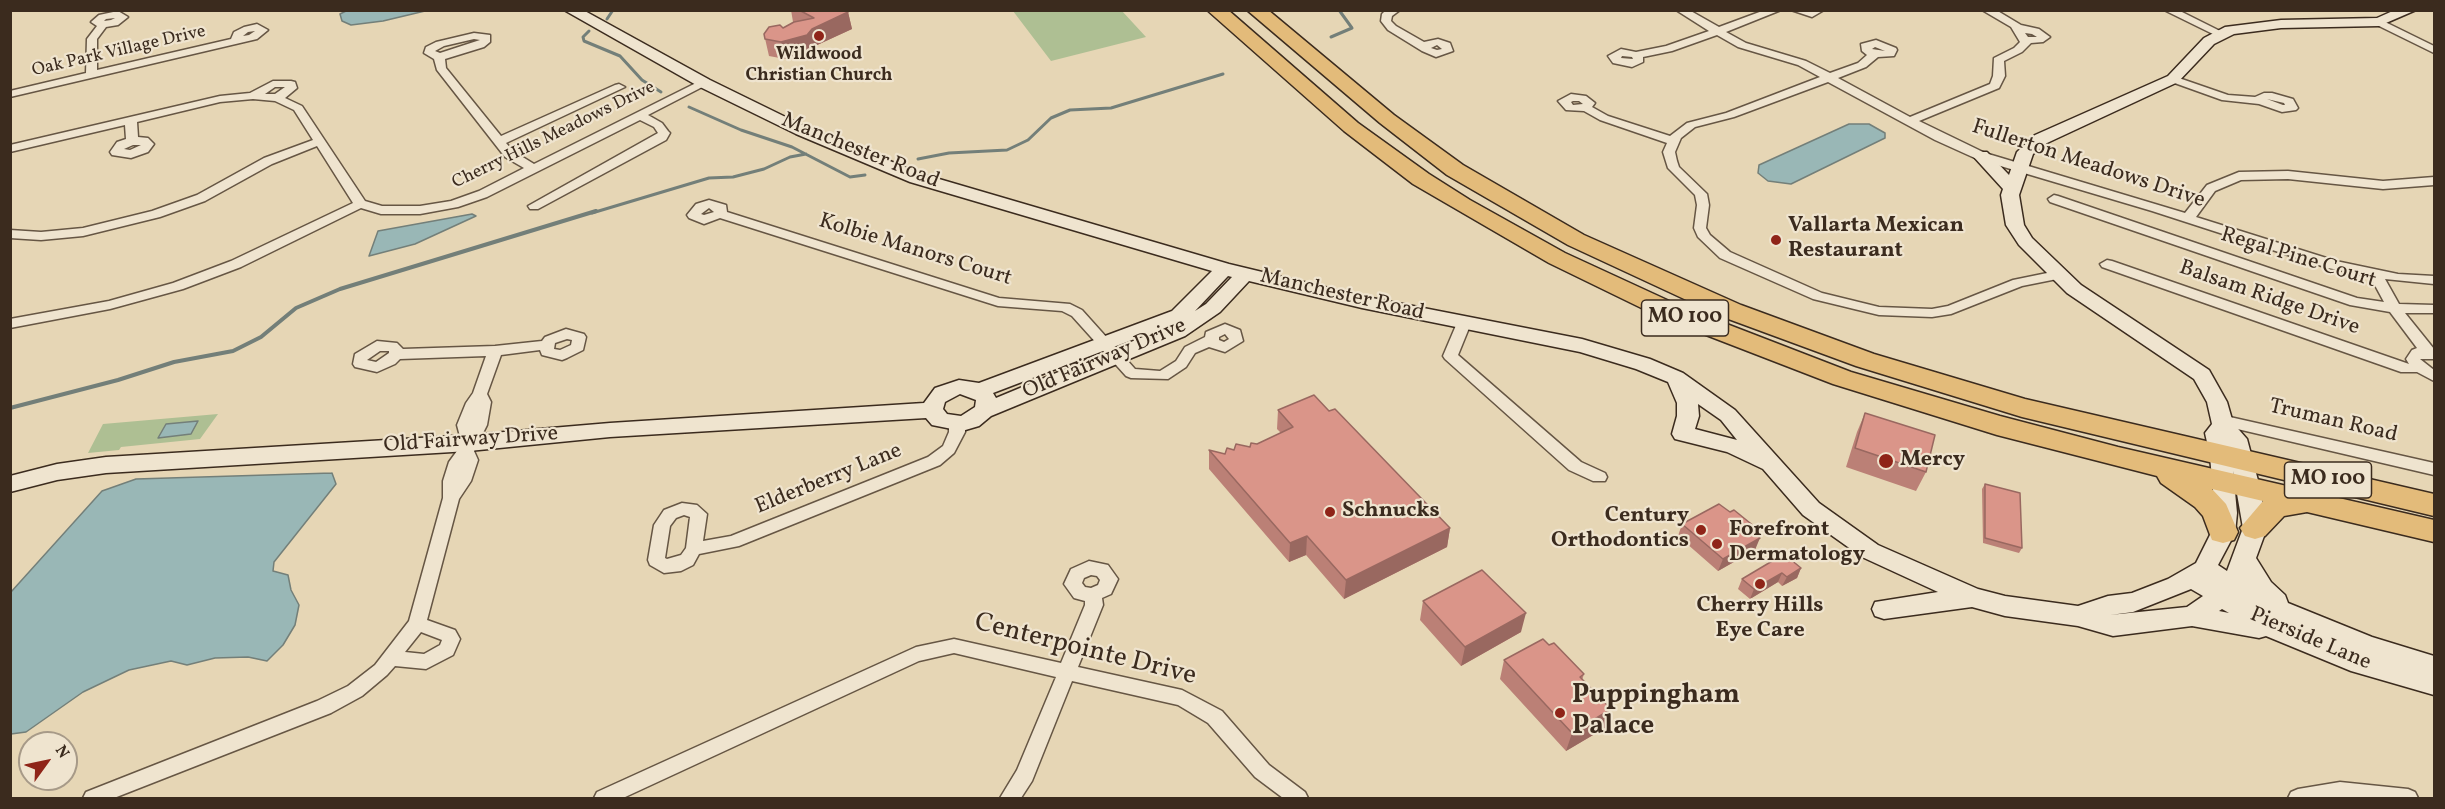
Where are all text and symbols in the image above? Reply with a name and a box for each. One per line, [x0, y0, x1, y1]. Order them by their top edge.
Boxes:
street label: Oak Park Village Drive [30, 21, 208, 83]
marker: Wildwood Christian Church [812, 29, 826, 43]
place label: Wildwood Christian Church [745, 45, 893, 88]
street label: Cherry Hills Meadows Drive [449, 77, 659, 195]
street label: Manchester Road [777, 108, 943, 196]
street label: Fullerton Meadows Drive [1968, 115, 2208, 215]
street label: Kolbie Manors Court [815, 209, 1015, 293]
place label: Vallarta Mexican Restaurant [1788, 214, 1964, 266]
street label: Regal Pine Court [2217, 223, 2379, 295]
marker: Vallarta Mexican Restaurant [1769, 233, 1783, 247]
street label: Balsam Ridge Drive [2175, 256, 2363, 342]
street label: Manchester Road [1257, 264, 1427, 328]
road number: MO 100 [1642, 300, 1728, 336]
street label: Old Fairway Drive [1019, 314, 1191, 406]
street label: Truman Road [2266, 394, 2400, 450]
street label: Old Fairway Drive [383, 422, 559, 460]
street label: Elderberry Lane [752, 439, 906, 521]
place label: Mercy [1900, 448, 1965, 474]
marker: Mercy [1877, 452, 1895, 470]
road number: MO 100 [2284, 462, 2372, 498]
place label: Schnucks [1342, 499, 1440, 525]
place label: Century Orthodontics [1551, 504, 1689, 556]
marker: Schnucks [1323, 505, 1337, 519]
place label: Forefront Dermatology [1729, 518, 1865, 570]
marker: Century Orthodontics [1694, 523, 1708, 537]
marker: Forefront Dermatology [1710, 537, 1724, 551]
marker: Cherry Hills Eye Care [1753, 577, 1767, 591]
place label: Cherry Hills Eye Care [1696, 594, 1824, 646]
street label: Pierside Lane [2245, 603, 2375, 677]
street label: Centerpointe Drive [971, 608, 1199, 694]
place label: Puppingham Palace [1572, 681, 1740, 744]
marker: Puppingham Palace [1553, 706, 1567, 720]
north arrow [18, 731, 78, 791]
text: N [49, 741, 74, 763]

